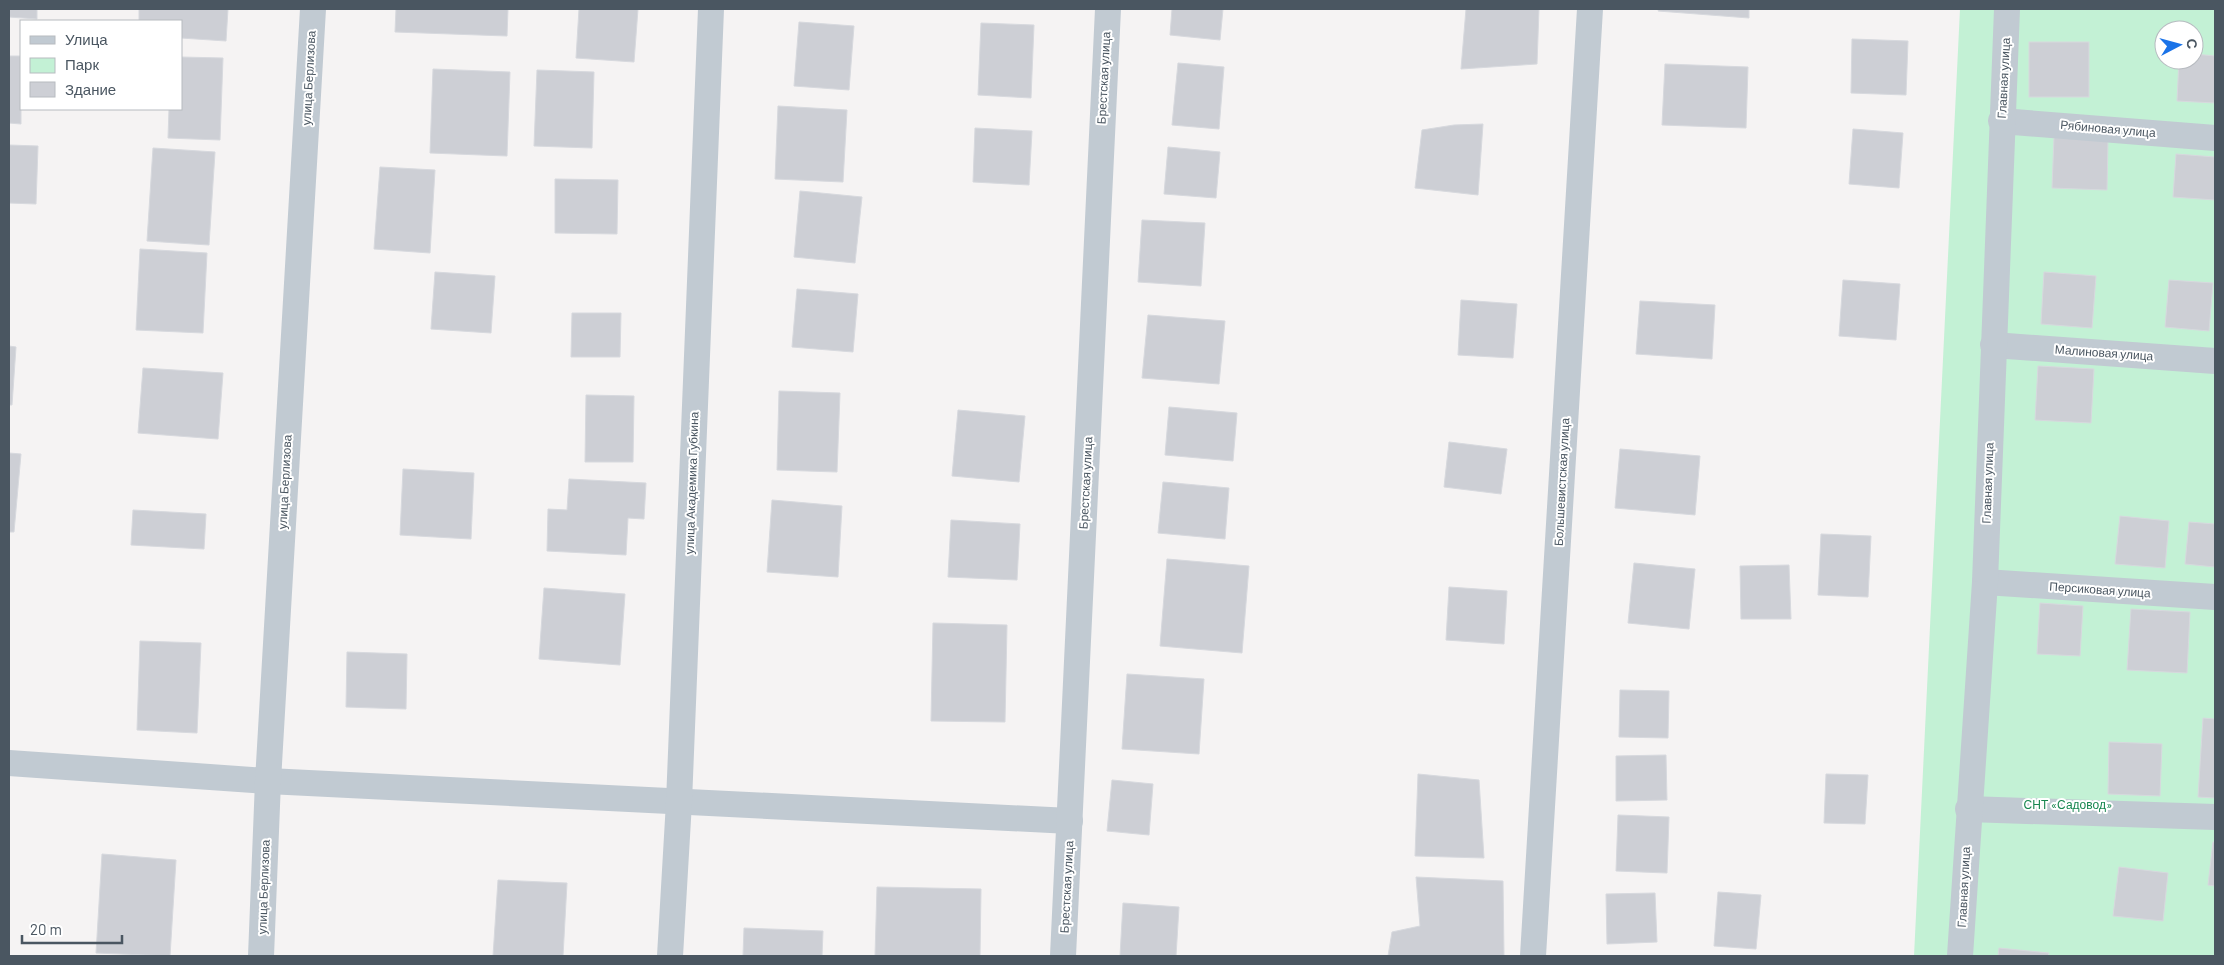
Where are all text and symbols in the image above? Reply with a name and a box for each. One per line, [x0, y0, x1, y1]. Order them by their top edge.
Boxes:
legend [20, 20, 182, 110]
north arrow [2154, 20, 2204, 70]
text: Улица [65, 30, 108, 48]
street label: улица Берлизова [299, 30, 318, 126]
street label: Брестская улица [1094, 31, 1113, 125]
street label: Главная улица [1994, 37, 2013, 119]
text: С [2183, 38, 2201, 50]
text: Парк [65, 55, 99, 73]
text: Здание [65, 80, 116, 98]
street label: Рябиновая улица [2060, 117, 2157, 140]
street label: Малиновая улица [2054, 342, 2154, 363]
street label: улица Академика Губкина [682, 411, 701, 555]
street label: Большевистская улица [1551, 417, 1572, 546]
street label: улица Берлизова [275, 434, 294, 530]
street label: Брестская улица [1076, 436, 1095, 530]
street label: Главная улица [1979, 442, 1996, 524]
street label: Персиковая улица [2049, 578, 2152, 601]
park label: СНТ «Садовод» [2024, 797, 2112, 812]
street label: улица Берлизова [254, 839, 273, 935]
street label: Брестская улица [1057, 840, 1076, 934]
street label: Главная улица [1954, 846, 1973, 928]
scale bar [22, 912, 122, 944]
text: 20 m [30, 920, 62, 938]

